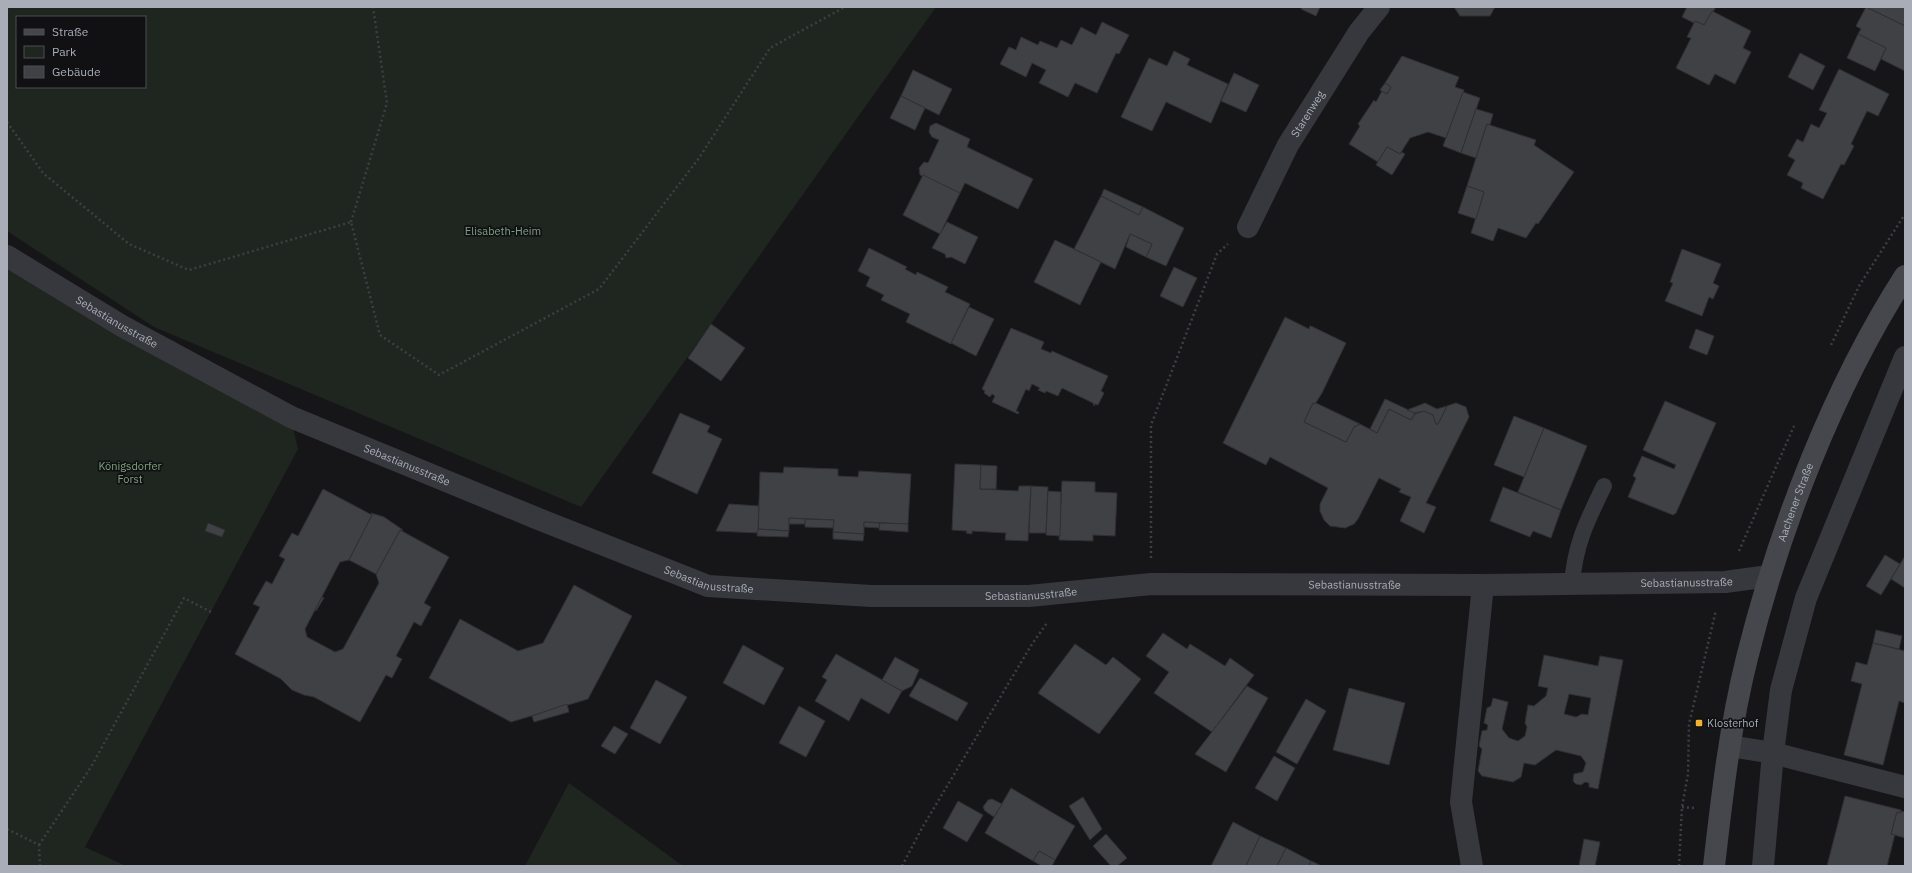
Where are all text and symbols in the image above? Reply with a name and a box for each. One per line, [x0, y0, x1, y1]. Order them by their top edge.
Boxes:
legend [16, 16, 146, 88]
text: Straße [52, 24, 89, 39]
text: Park [52, 44, 77, 59]
text: Gebäude [52, 64, 101, 79]
street label: Starenweg [1288, 88, 1328, 140]
park label: Elisabeth-Heim [465, 224, 541, 238]
street label: Sebastianusstraße [73, 293, 160, 351]
street label: Sebastianusstraße [362, 441, 452, 489]
park label: Königsdorfer Forst [98, 459, 162, 486]
street label: Aachener Straße [1775, 461, 1816, 543]
street label: Sebastianusstraße [662, 562, 754, 596]
street label: Sebastianusstraße [1640, 574, 1734, 590]
street label: Sebastianusstraße [1308, 577, 1401, 592]
street label: Sebastianusstraße [985, 584, 1078, 603]
place label: Klosterhof [1707, 716, 1759, 730]
marker: Klosterhof [1694, 718, 1704, 728]

